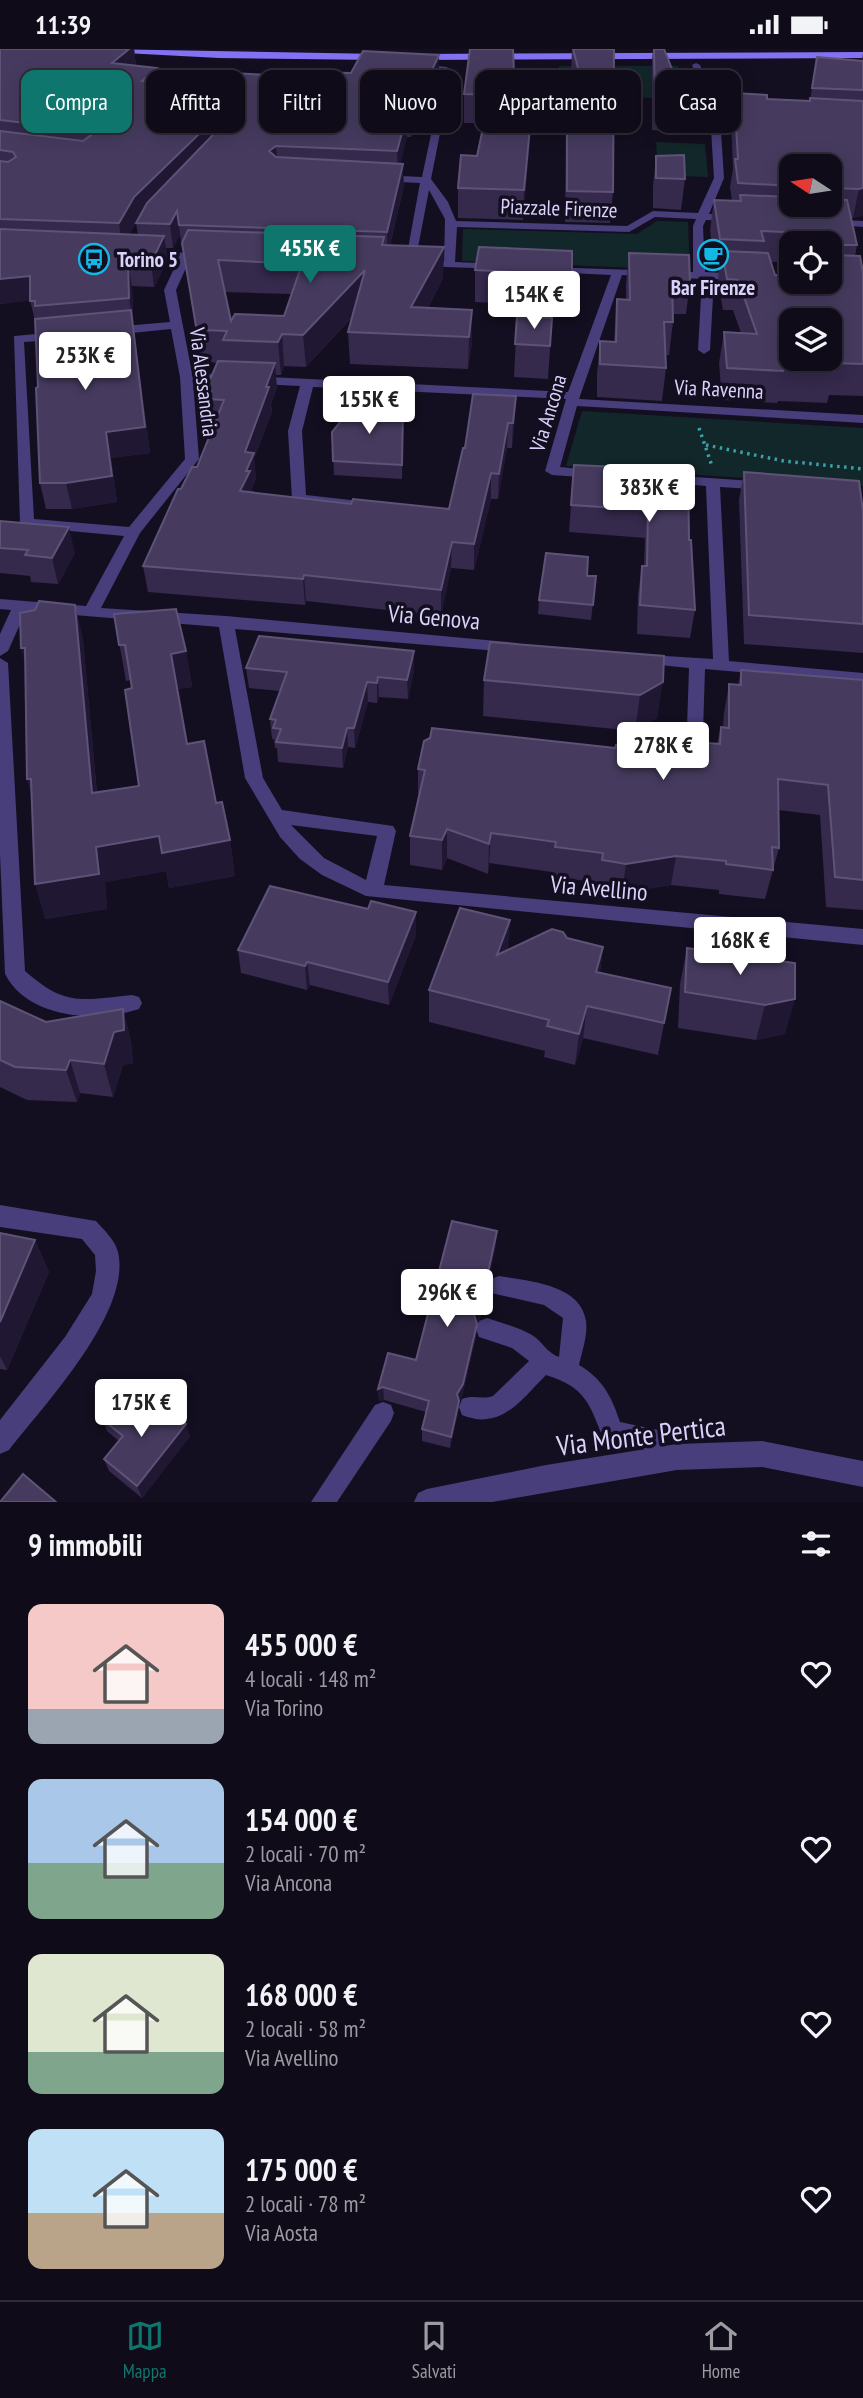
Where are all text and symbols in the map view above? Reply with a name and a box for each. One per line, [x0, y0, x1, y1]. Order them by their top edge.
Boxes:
text: 11:39 [35, 8, 91, 41]
chip: Compra [21, 70, 132, 133]
chip: Affitta [146, 70, 245, 133]
chip: Filtri [259, 70, 346, 133]
chip: Nuovo [360, 70, 461, 133]
chip: Appartamento [475, 70, 641, 133]
chip: Casa [655, 70, 741, 133]
north arrow [779, 154, 842, 217]
map controls [779, 154, 842, 371]
street label: Piazzale Firenze [500, 192, 618, 224]
pin: 455K € [253, 225, 367, 285]
button: locate [779, 231, 842, 294]
text: 455K € [280, 233, 340, 262]
cafe icon: Bar Firenze [696, 238, 730, 272]
bus stop icon: Torino 5 [77, 242, 111, 276]
place label: Torino 5 [117, 246, 178, 273]
pin: 154K € [477, 271, 591, 331]
place label: Bar Firenze [671, 274, 755, 301]
text: 154K € [504, 279, 564, 308]
button: layers [779, 308, 842, 371]
street label: Via Alessandria [184, 325, 224, 438]
pin: 253K € [28, 333, 142, 392]
text: 253K € [55, 340, 115, 369]
street label: Via Ancona [523, 371, 573, 456]
street label: Via Ravenna [673, 373, 764, 405]
pin: 155K € [312, 377, 426, 436]
text: 155K € [339, 384, 399, 413]
pin: 383K € [592, 465, 706, 524]
text: 383K € [619, 472, 679, 501]
street label: Via Genova [386, 597, 481, 636]
pin: 278K € [606, 723, 720, 782]
text: 278K € [633, 730, 693, 759]
street label: Via Avellino [548, 868, 649, 908]
pin: 168K € [683, 918, 797, 977]
text: 168K € [710, 925, 770, 954]
pin: 296K € [390, 1269, 504, 1329]
text: 296K € [417, 1277, 477, 1306]
pin: 175K € [84, 1379, 198, 1439]
text: 175K € [111, 1387, 171, 1416]
street label: Via Monte Pertica [553, 1406, 728, 1464]
text: 9 immobili [28, 1525, 142, 1564]
icon: filters [797, 1525, 835, 1563]
text: 455 000 € [245, 1625, 358, 1664]
icon: home [84, 1632, 168, 1716]
icon: heart [797, 1655, 835, 1693]
text: 4 locali · 148 m² [245, 1664, 376, 1693]
text: Via Torino [245, 1693, 323, 1722]
text: 154 000 € [245, 1800, 358, 1839]
icon: home [84, 1807, 168, 1891]
icon: heart [797, 1830, 835, 1868]
text: 2 locali · 70 m² [245, 1839, 366, 1868]
text: Via Ancona [245, 1868, 332, 1897]
text: 168 000 € [245, 1975, 358, 2014]
icon: home [84, 1982, 168, 2066]
icon: heart [797, 2005, 835, 2043]
text: 2 locali · 58 m² [245, 2014, 366, 2043]
text: Via Avellino [245, 2043, 338, 2072]
text: 175 000 € [245, 2150, 358, 2189]
icon: home [84, 2157, 168, 2241]
icon: heart [797, 2180, 835, 2218]
text: 2 locali · 78 m² [245, 2189, 366, 2218]
text: Via Aosta [245, 2218, 318, 2247]
tab: Mappa [123, 2317, 167, 2383]
tab: Salvati [412, 2317, 456, 2383]
tab: Home [702, 2317, 740, 2383]

